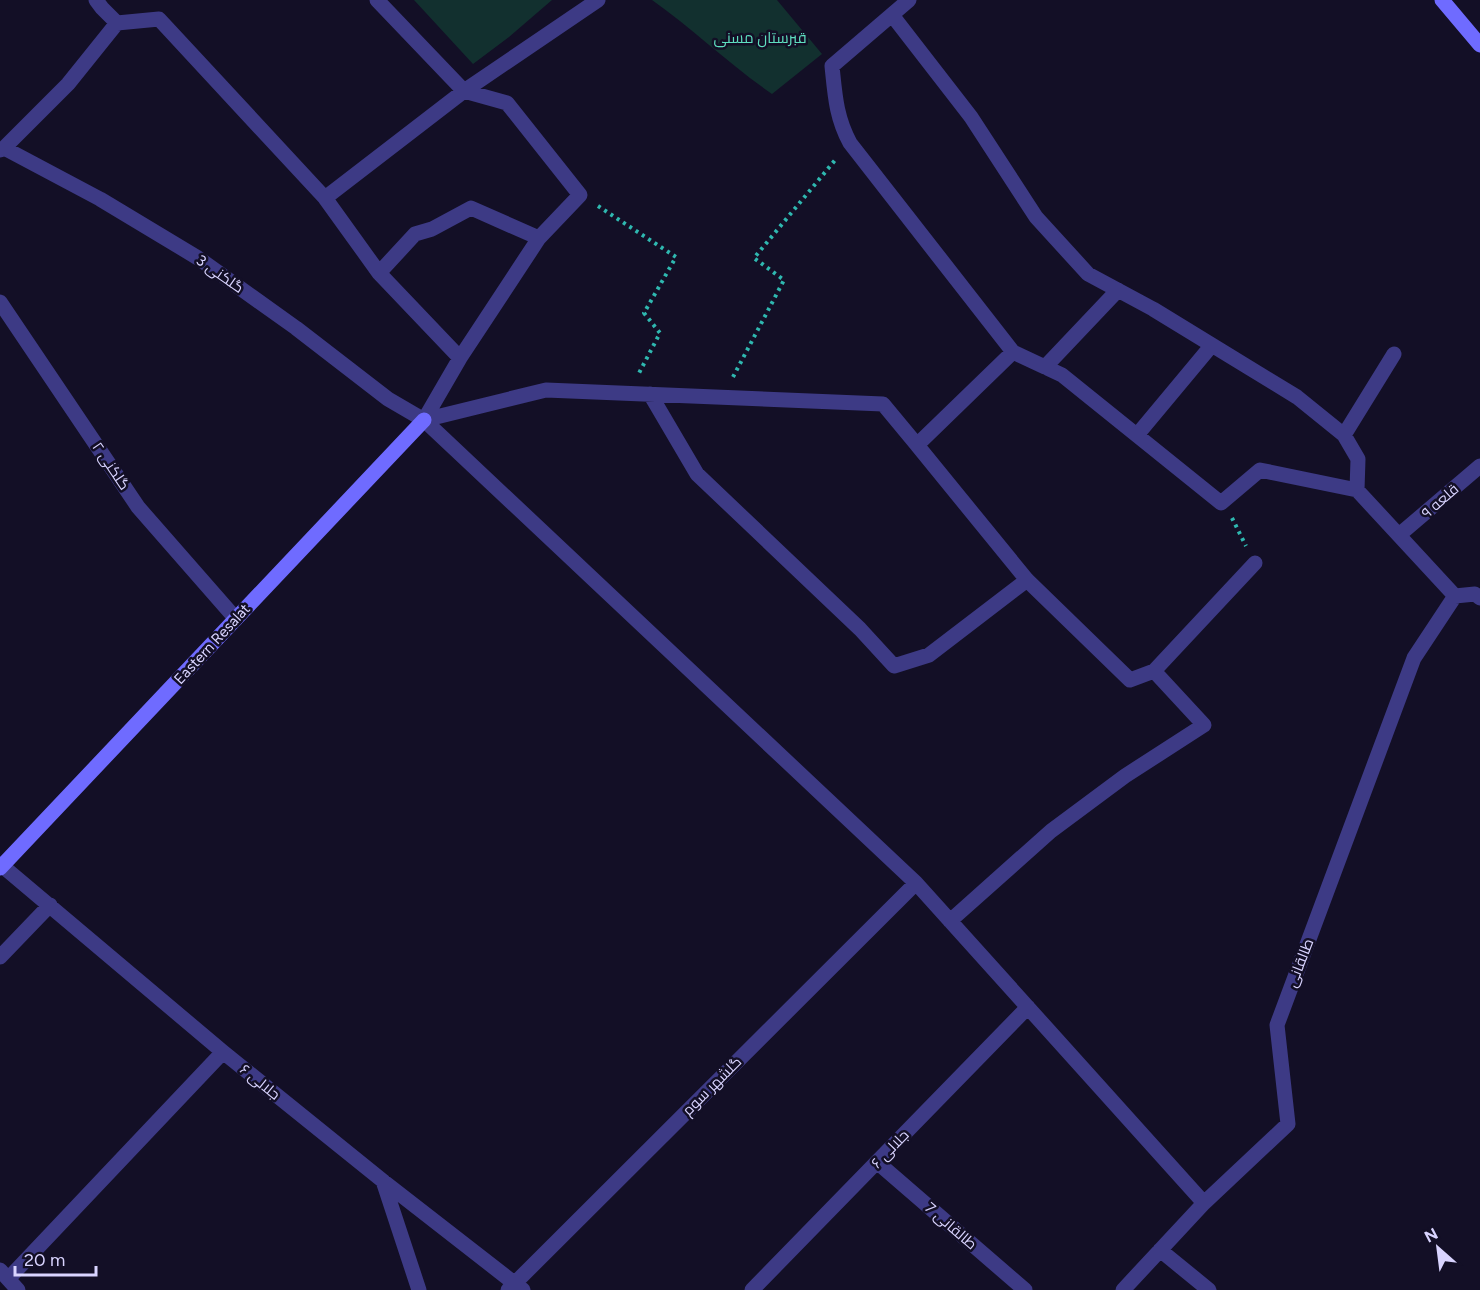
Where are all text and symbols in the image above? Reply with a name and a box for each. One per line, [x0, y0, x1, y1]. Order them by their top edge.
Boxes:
park label: قبرستان مسنی [713, 29, 807, 48]
street label: گلکنی 3 [192, 251, 247, 298]
street label: گلکنی ۲ [88, 439, 134, 494]
street label: قلعه ۹ [1418, 480, 1462, 522]
street label: Eastern Resalat [170, 600, 254, 688]
street label: طالقانی [1282, 936, 1318, 990]
street label: گلشهر سوم [679, 1053, 746, 1120]
street label: جلالی ۶ [236, 1060, 284, 1104]
street label: جلالی ۶ [867, 1126, 913, 1173]
street label: طالقانی 7 [921, 1199, 981, 1254]
north arrow [1408, 1218, 1468, 1278]
text: N [1421, 1224, 1441, 1246]
scale bar [15, 1239, 96, 1277]
text: 20 m [24, 1249, 65, 1271]

